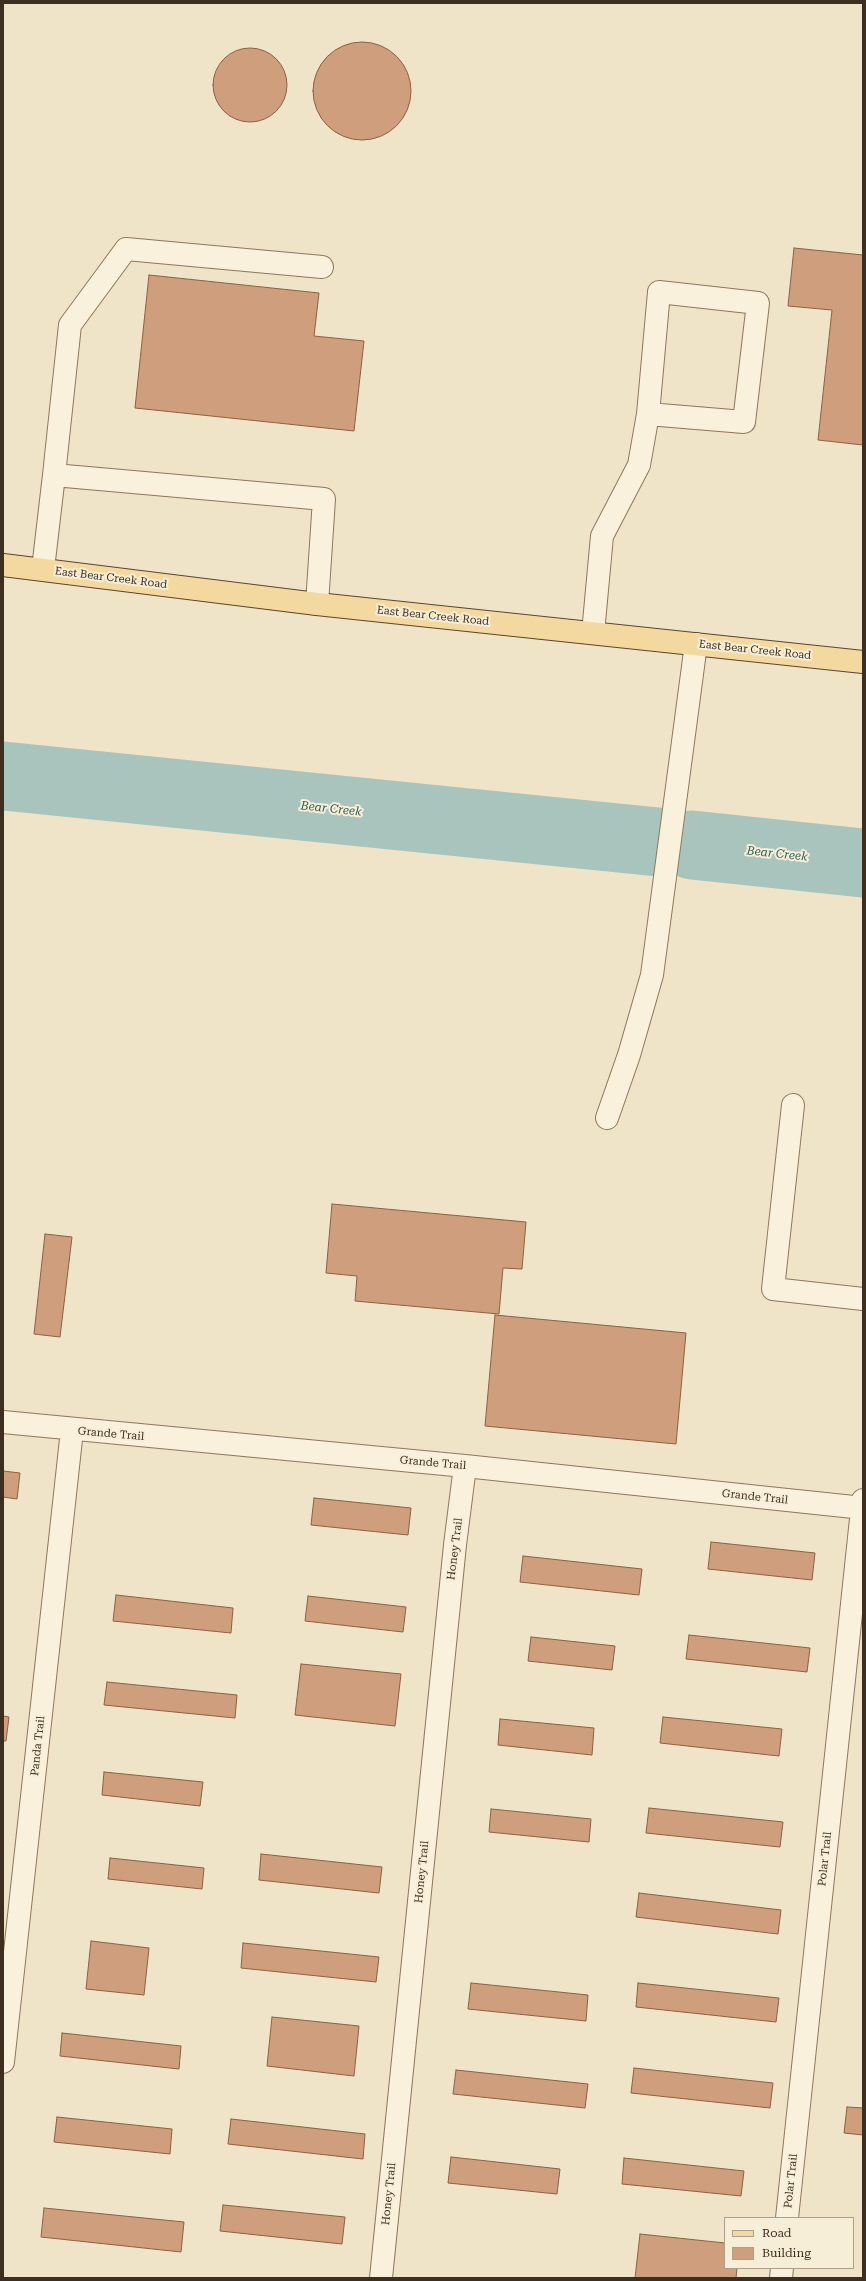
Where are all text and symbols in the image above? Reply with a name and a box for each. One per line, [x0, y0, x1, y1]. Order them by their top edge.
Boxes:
street label: East Bear Creek Road [54, 565, 168, 591]
street label: East Bear Creek Road [376, 604, 490, 628]
street label: East Bear Creek Road [698, 638, 812, 662]
water label: Bear Creek [300, 799, 362, 819]
water label: Bear Creek [746, 844, 808, 864]
street label: Grande Trail [77, 1425, 145, 1443]
street label: Grande Trail [399, 1454, 467, 1472]
street label: Grande Trail [721, 1487, 789, 1507]
street label: Honey Trail [445, 1517, 465, 1581]
street label: Panda Trail [28, 1715, 48, 1777]
street label: Polar Trail [816, 1831, 834, 1887]
street label: Honey Trail [412, 1840, 432, 1904]
street label: Polar Trail [782, 2153, 800, 2209]
street label: Honey Trail [379, 2162, 399, 2226]
legend [724, 2217, 854, 2269]
text: Road [762, 2226, 791, 2240]
text: Building [762, 2246, 811, 2260]

